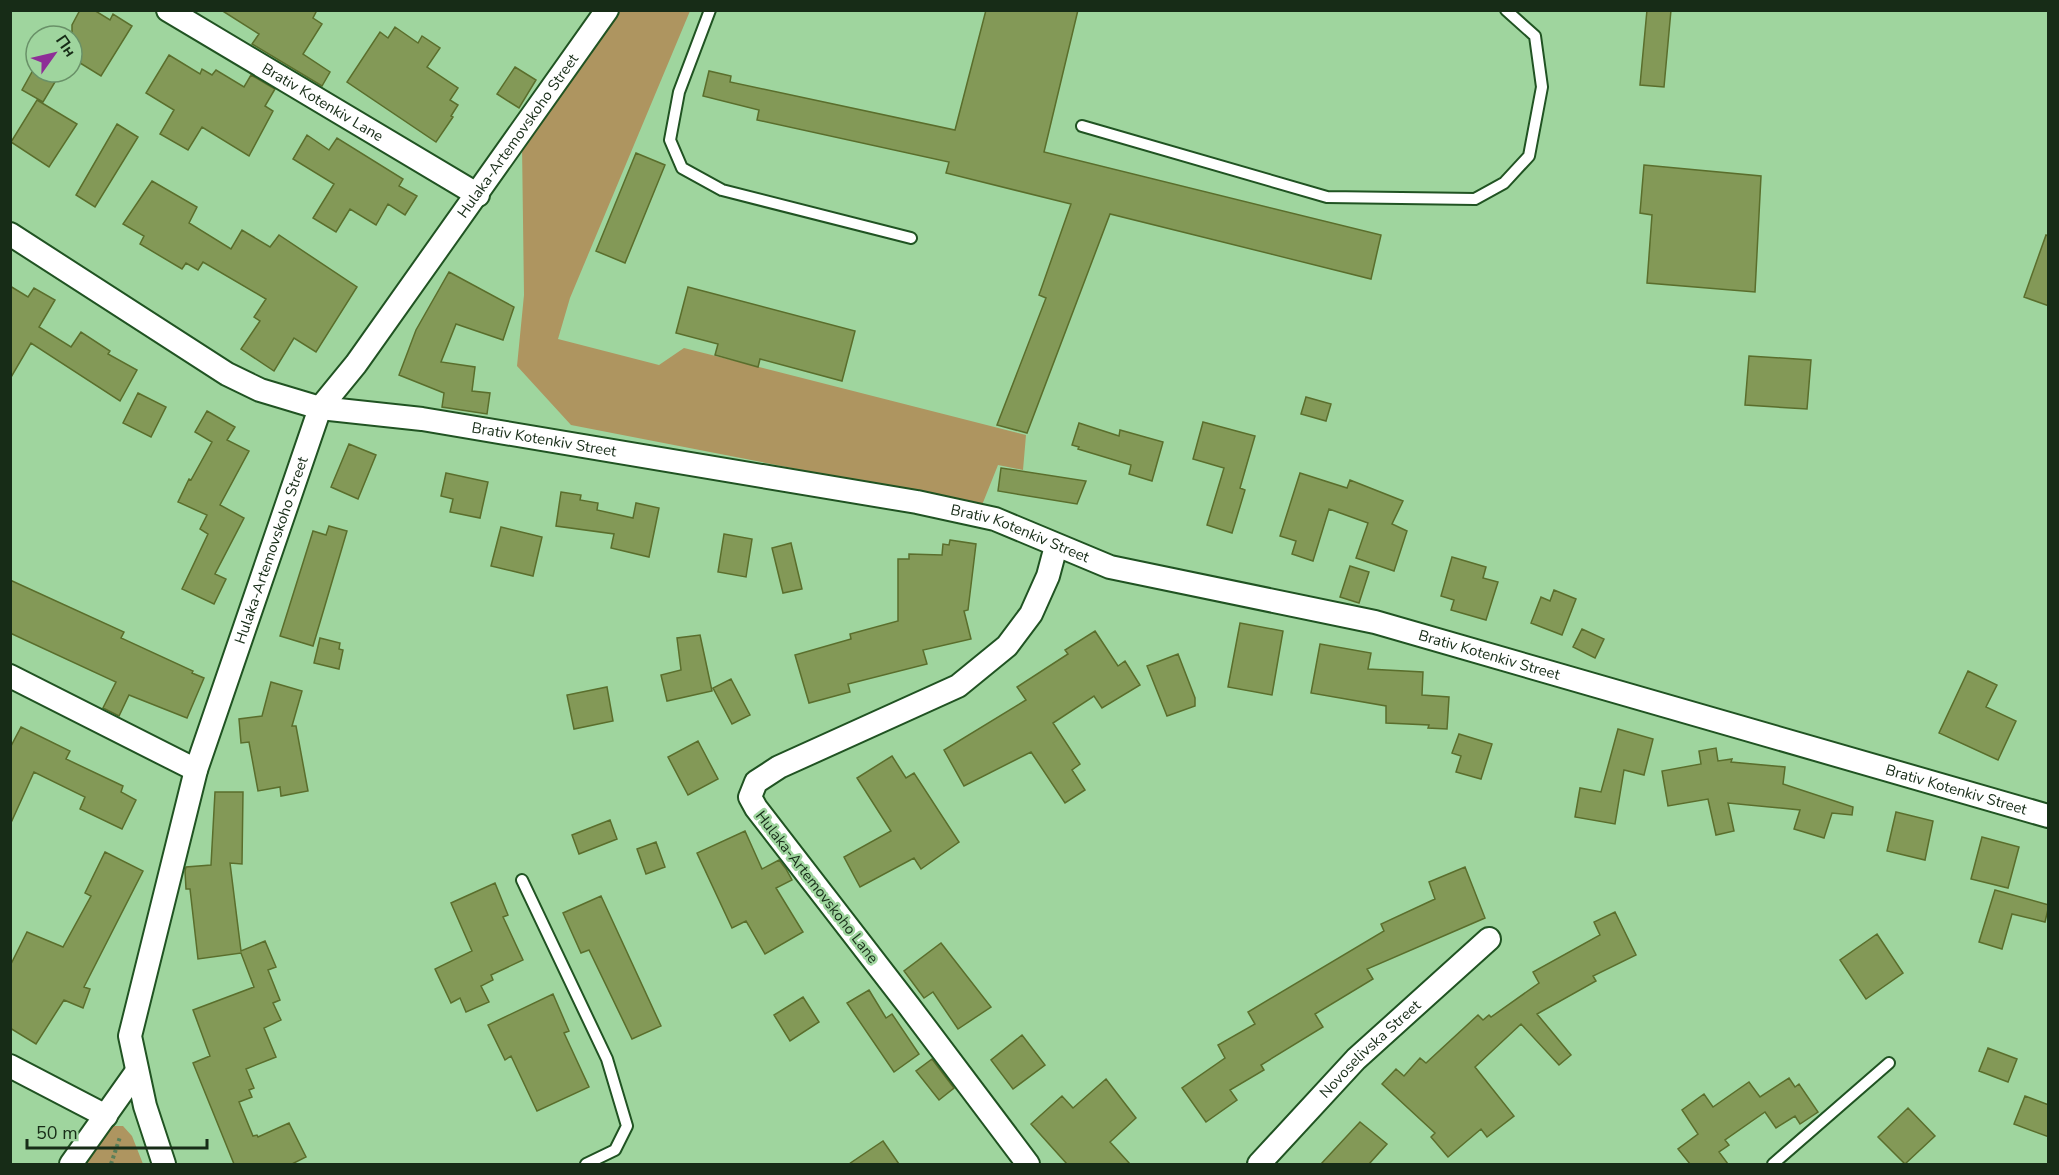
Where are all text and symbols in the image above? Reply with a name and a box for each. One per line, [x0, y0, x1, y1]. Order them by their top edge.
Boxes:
north arrow [24, 24, 84, 84]
text: Пн [50, 31, 81, 61]
street label: Hulaka-Artemovskoho Street [453, 49, 583, 222]
street label: Brativ Kotenkiv Lane [258, 58, 387, 146]
street label: Brativ Kotenkiv Street [470, 418, 619, 462]
street label: Hulaka-Artemovskoho Street [230, 453, 313, 647]
street label: Brativ Kotenkiv Street [949, 500, 1093, 568]
street label: Brativ Kotenkiv Street [1416, 625, 1563, 685]
street label: Brativ Kotenkiv Street [1883, 760, 2030, 820]
street label: Hulaka-Artemovskoho Lane [751, 807, 883, 967]
street label: Novoselivska Street [1315, 995, 1425, 1102]
scale bar [27, 1112, 207, 1150]
text: 50 m [36, 1121, 78, 1145]

